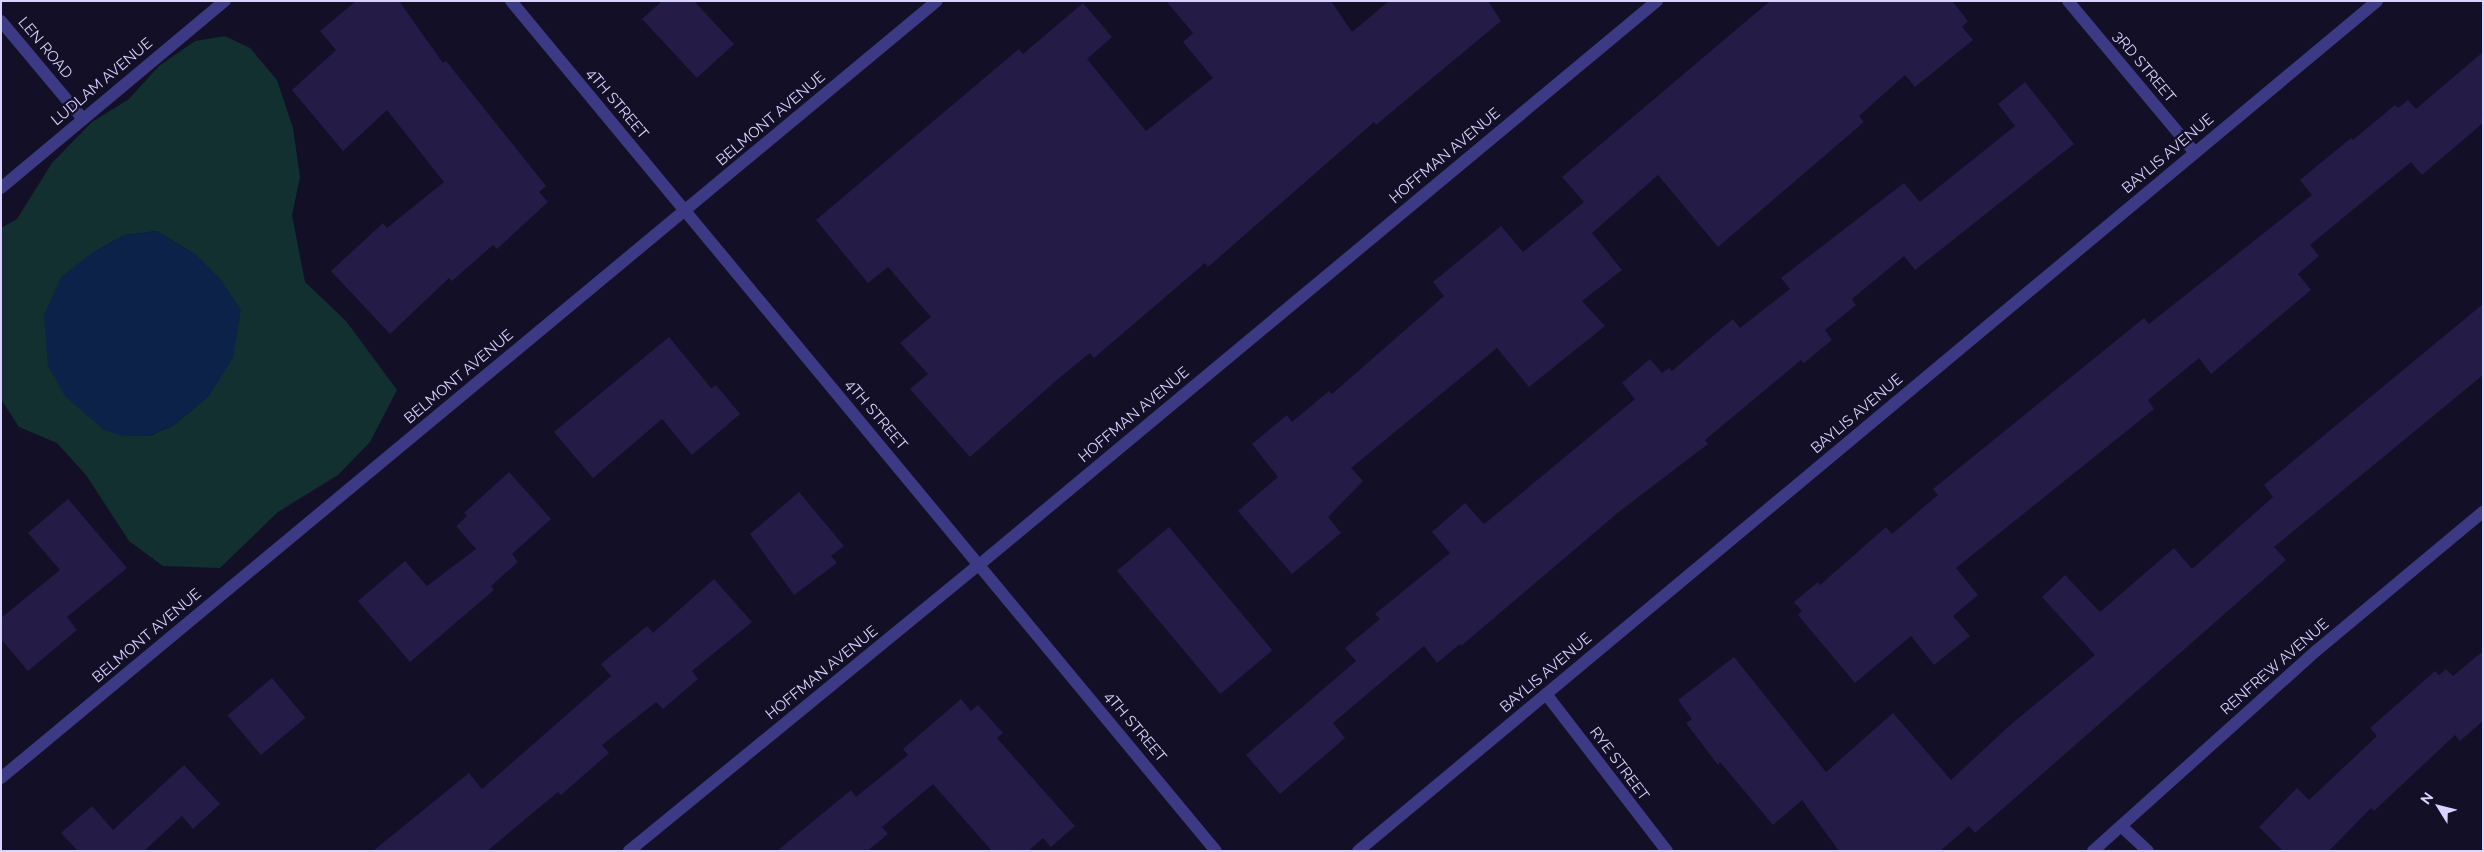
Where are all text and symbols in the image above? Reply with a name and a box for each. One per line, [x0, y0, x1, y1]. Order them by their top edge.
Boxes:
street label: LEN ROAD [14, 14, 76, 82]
street label: 3RD STREET [2109, 28, 2179, 106]
street label: LUDLAM AVENUE [48, 34, 156, 130]
street label: 4TH STREET [582, 65, 652, 143]
street label: BELMONT AVENUE [713, 68, 829, 170]
street label: HOFFMAN AVENUE [1386, 104, 1504, 208]
street label: BAYLIS AVENUE [2118, 110, 2218, 198]
street label: BELMONT AVENUE [401, 326, 517, 428]
street label: HOFFMAN AVENUE [1075, 363, 1193, 467]
street label: BAYLIS AVENUE [1807, 370, 1907, 458]
street label: 4TH STREET [841, 376, 911, 454]
street label: BELMONT AVENUE [89, 585, 205, 687]
street label: RENFREW AVENUE [2217, 615, 2333, 719]
street label: HOFFMAN AVENUE [762, 622, 882, 724]
street label: BAYLIS AVENUE [1496, 629, 1596, 717]
street label: 4TH STREET [1100, 688, 1170, 766]
street label: RYE STREET [1585, 724, 1653, 804]
north arrow [2414, 782, 2464, 832]
text: N [2417, 789, 2436, 807]

